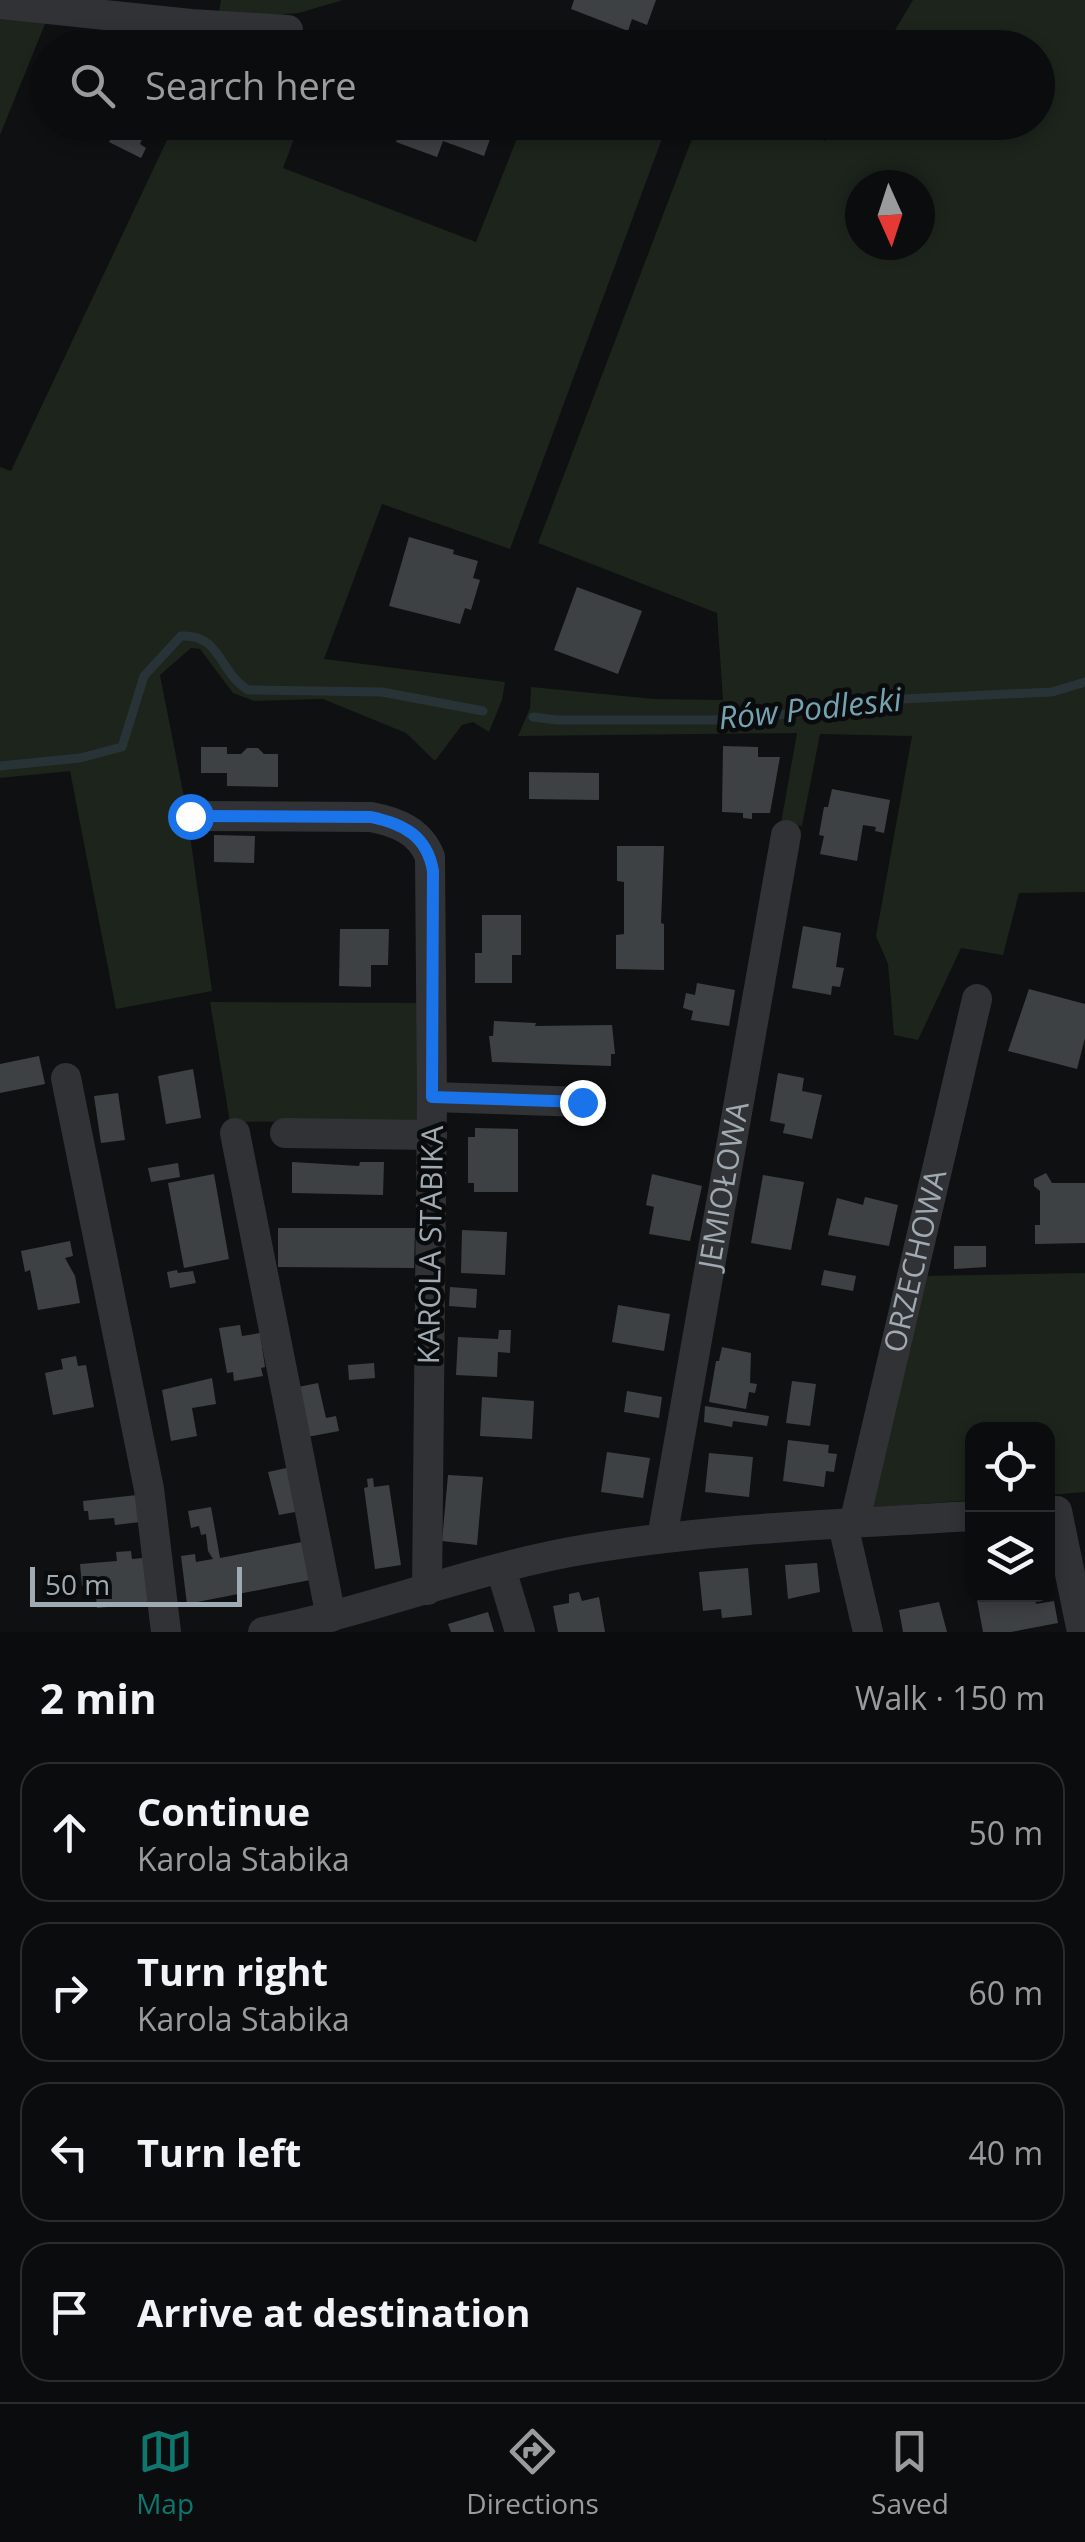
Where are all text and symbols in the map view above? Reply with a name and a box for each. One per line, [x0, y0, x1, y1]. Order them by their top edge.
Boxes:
search box [30, 30, 1055, 140]
icon: search [65, 58, 120, 113]
text: Search here [145, 59, 357, 111]
north arrow [845, 170, 935, 260]
water label: Rów Podleski [716, 676, 904, 738]
route start [168, 794, 214, 840]
route end [560, 1080, 606, 1126]
street label: JEMIOŁOWA [687, 1098, 758, 1275]
street label: KAROLA STABIKA [407, 1125, 452, 1365]
street label: ORZECHOWA [873, 1165, 955, 1356]
map controls [965, 1422, 1055, 1602]
button: locate [965, 1422, 1055, 1512]
button: layers [965, 1512, 1055, 1602]
scale bar [30, 1562, 242, 1606]
text: 50 m [45, 1565, 110, 1603]
text: 2 min [40, 1669, 157, 1726]
text: Walk · 150 m [855, 1676, 1045, 1719]
text: Continue [137, 1785, 310, 1837]
icon: ahead [42, 1805, 97, 1860]
text: 50 m [968, 1811, 1043, 1854]
text: Karola Stabika [137, 1837, 350, 1880]
text: Turn right [137, 1945, 328, 1997]
icon: right [42, 1965, 97, 2020]
text: 60 m [968, 1971, 1043, 2014]
text: Karola Stabika [137, 1997, 350, 2040]
icon: left [42, 2125, 97, 2180]
text: Turn left [137, 2126, 301, 2178]
text: 40 m [968, 2131, 1043, 2174]
icon: arrive [42, 2285, 97, 2340]
text: Arrive at destination [137, 2286, 531, 2338]
tab: Map [136, 2424, 194, 2522]
tab: Directions [466, 2424, 599, 2522]
tab: Saved [871, 2424, 949, 2522]

